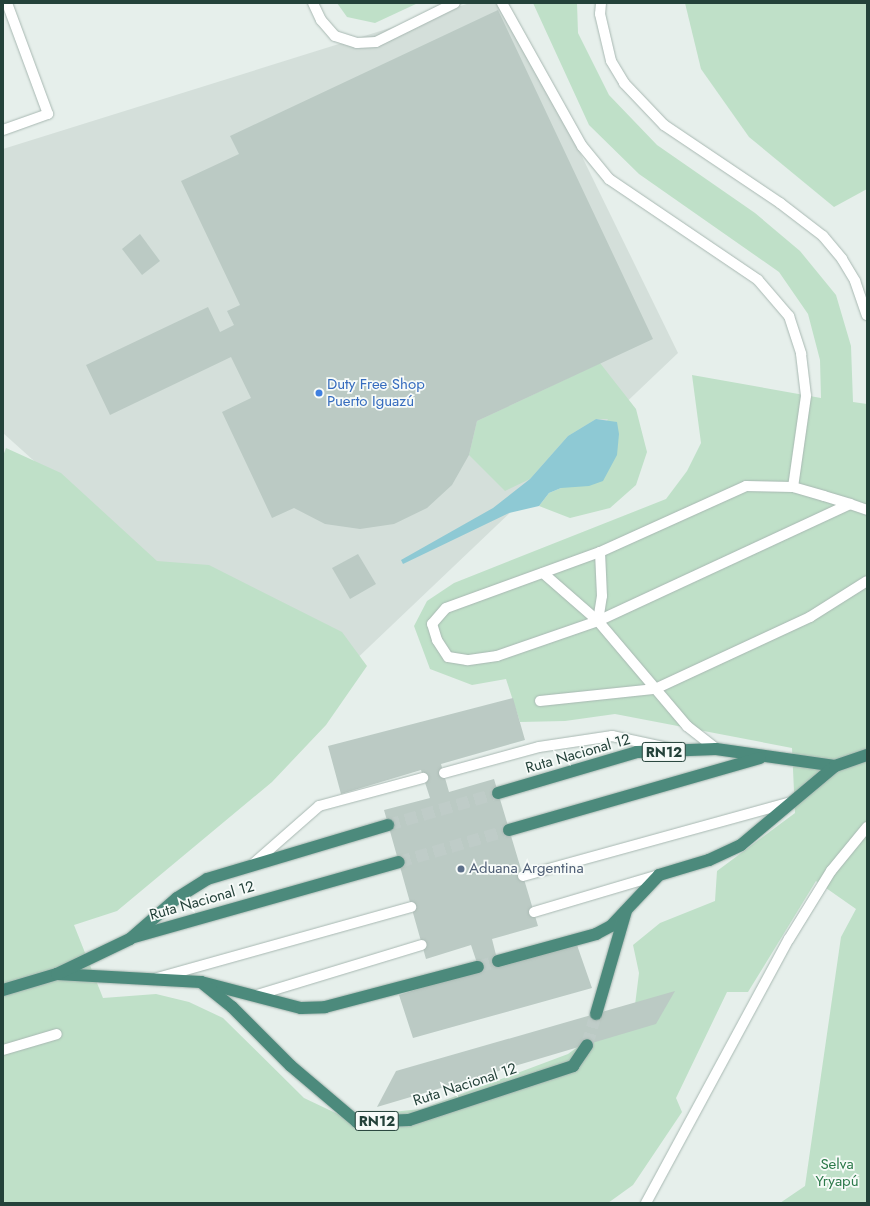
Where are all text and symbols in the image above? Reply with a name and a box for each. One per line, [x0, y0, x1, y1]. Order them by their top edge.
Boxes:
place label: Duty Free Shop Puerto Iguazú [327, 375, 425, 410]
marker: Duty Free Shop Puerto Iguazú [314, 388, 324, 398]
street label: Ruta Nacional 12 [524, 730, 632, 778]
road number: RN12 [641, 740, 687, 764]
place label: Aduana Argentina [469, 860, 584, 878]
marker: Aduana Argentina [456, 864, 466, 874]
street label: Ruta Nacional 12 [148, 877, 256, 925]
street label: Ruta Nacional 12 [411, 1060, 519, 1110]
road number: RN12 [354, 1109, 400, 1133]
park label: Selva Yryapú [815, 1155, 859, 1190]

